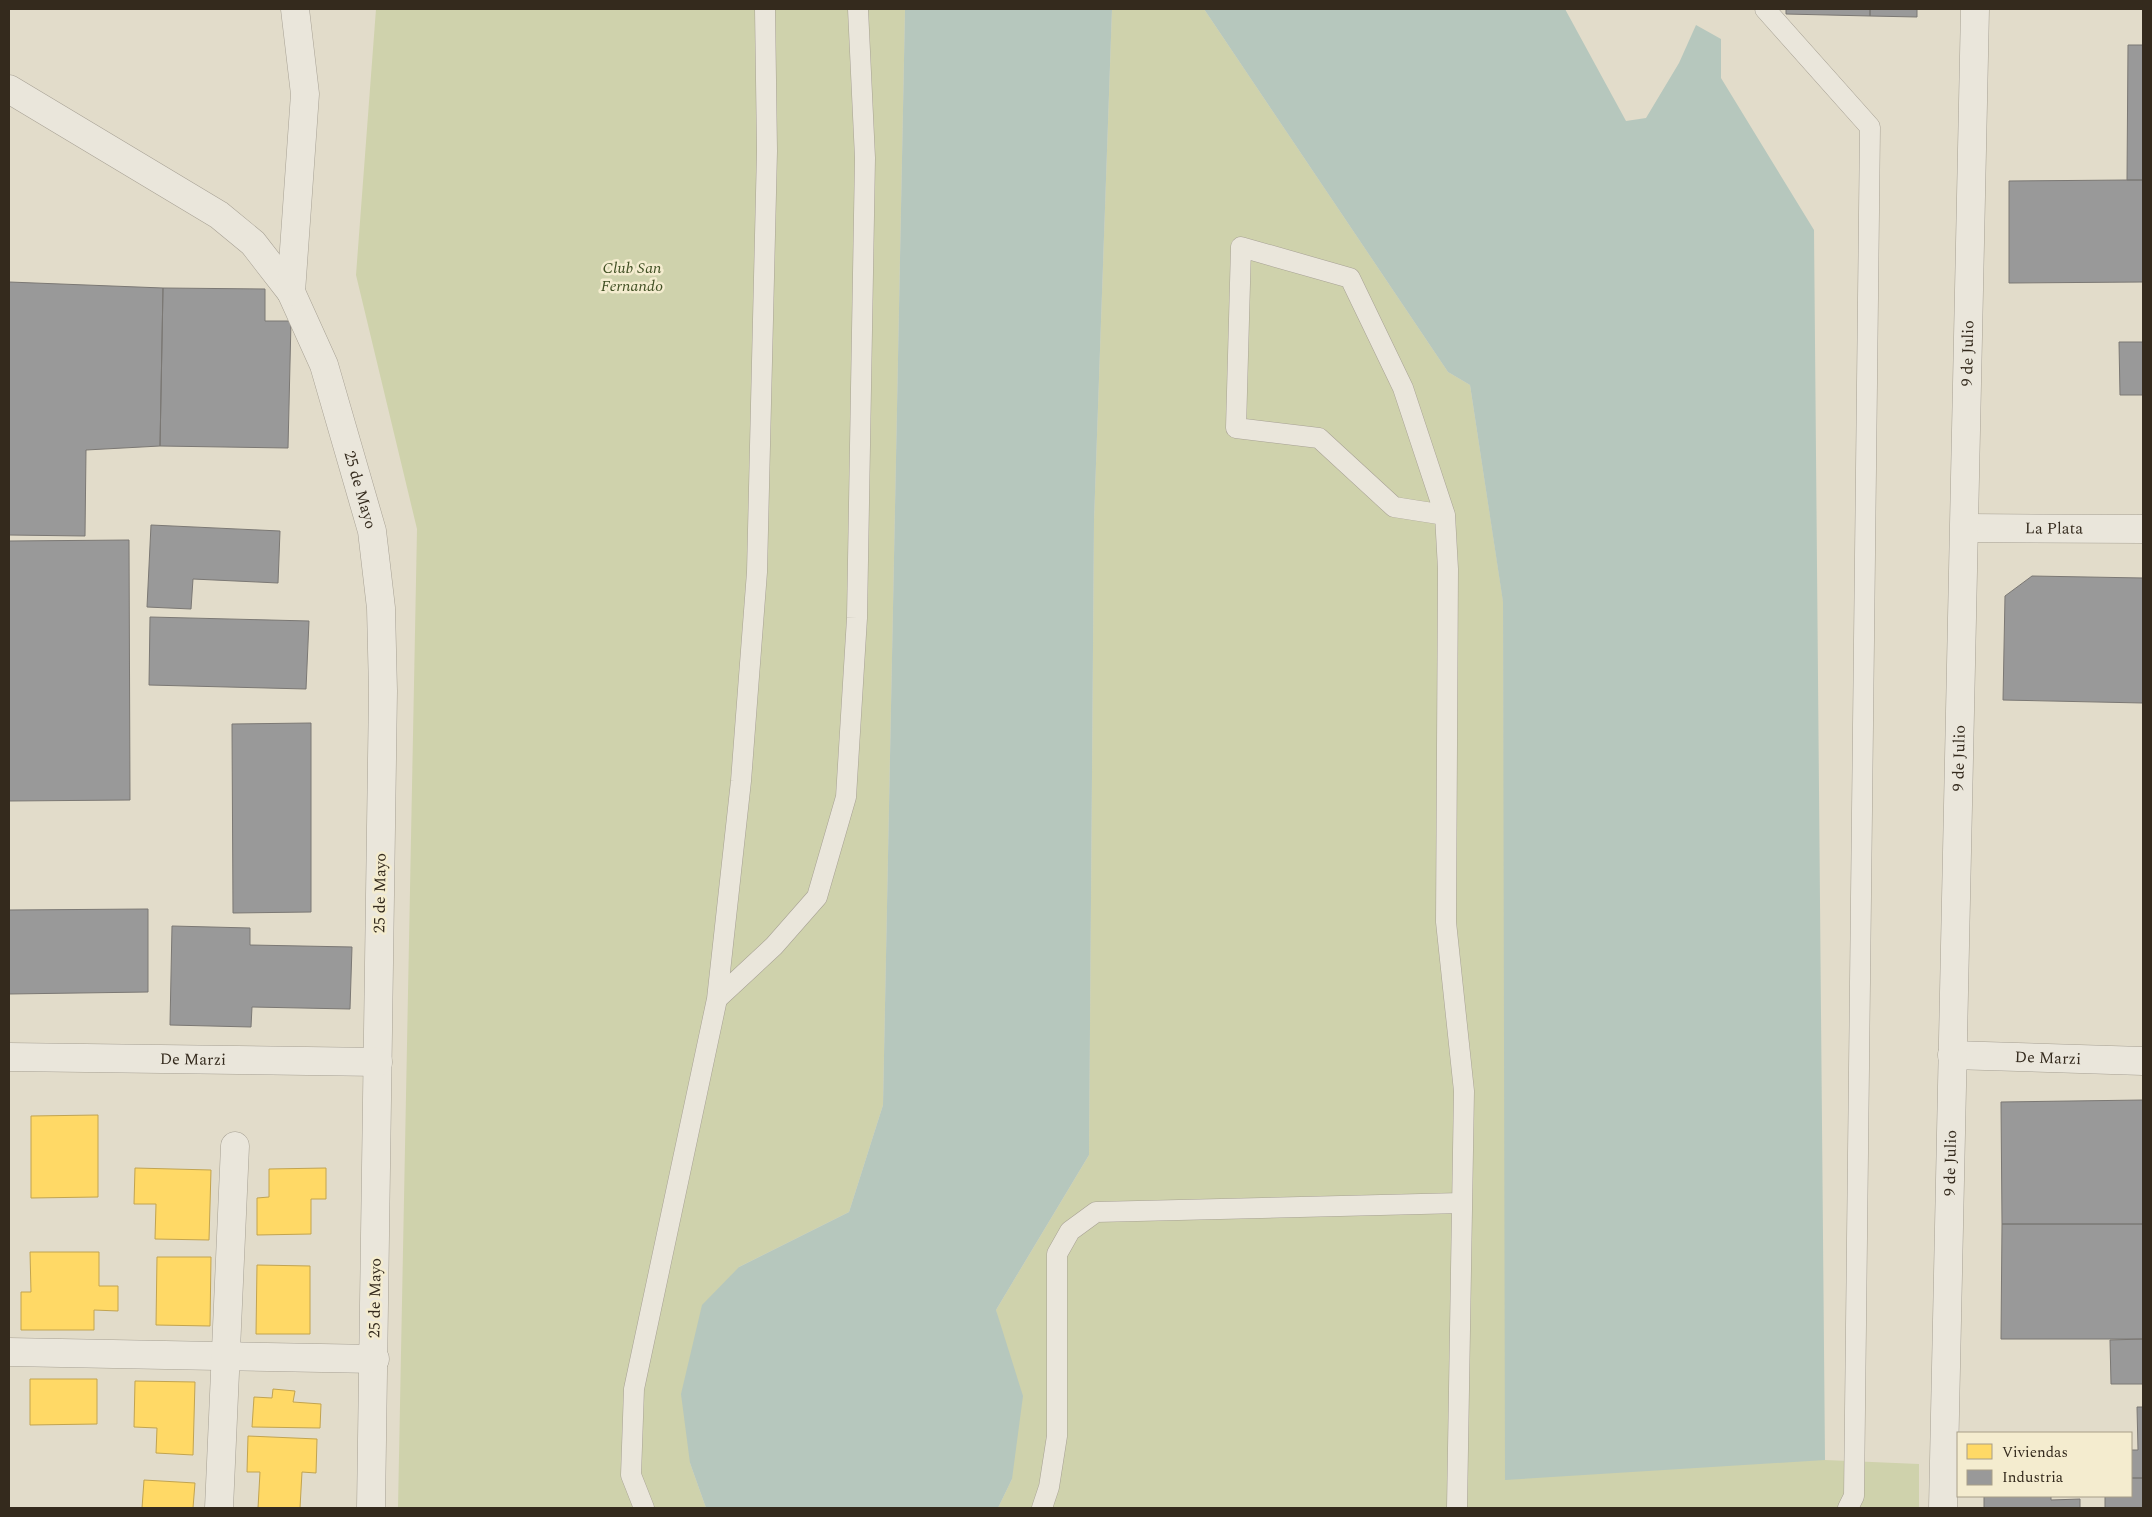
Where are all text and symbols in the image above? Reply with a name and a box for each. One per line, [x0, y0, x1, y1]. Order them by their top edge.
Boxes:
park label: Club San Fernando [601, 256, 663, 298]
street label: 9 de Julio [1955, 320, 1980, 387]
street label: 25 de Mayo [337, 448, 383, 532]
street label: La Plata [2025, 516, 2083, 541]
street label: 9 de Julio [1946, 725, 1972, 792]
street label: 25 de Mayo [367, 853, 393, 933]
street label: De Marzi [2014, 1045, 2082, 1071]
street label: De Marzi [160, 1047, 226, 1072]
street label: 9 de Julio [1938, 1130, 1963, 1196]
street label: 25 de Mayo [362, 1258, 388, 1338]
legend [1957, 1432, 2132, 1497]
text: Viviendas [2002, 1441, 2068, 1464]
text: Industria [2002, 1466, 2064, 1489]

